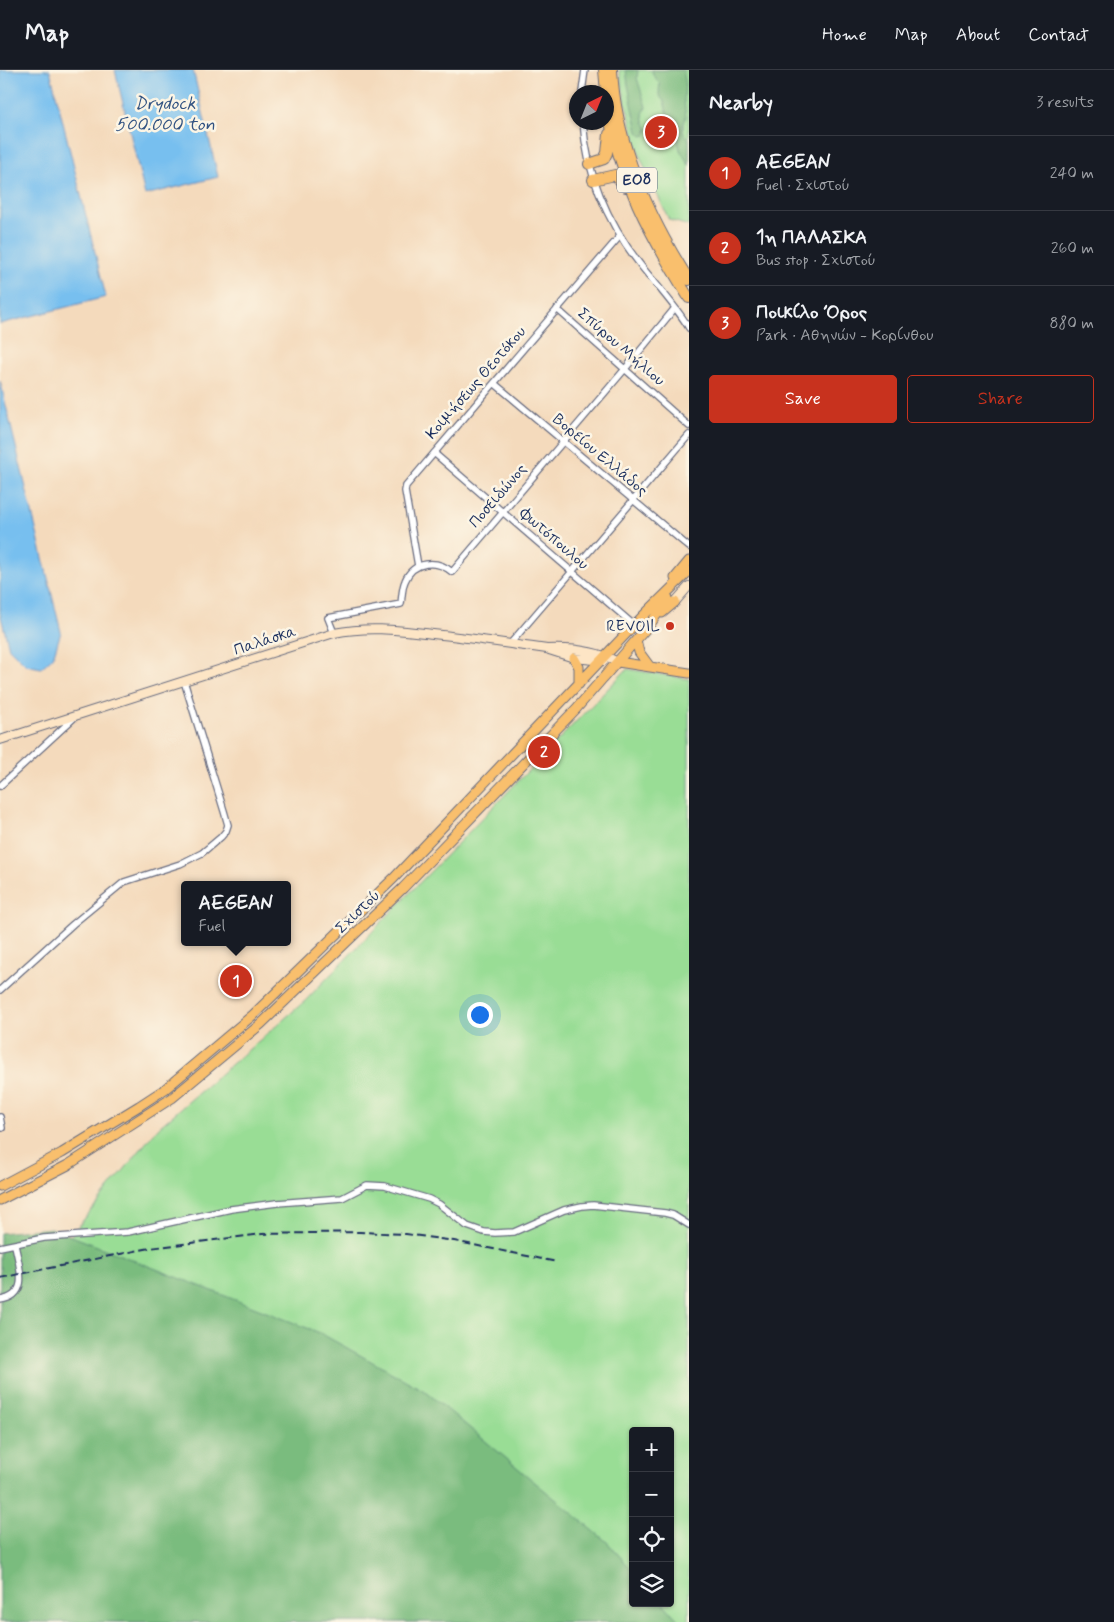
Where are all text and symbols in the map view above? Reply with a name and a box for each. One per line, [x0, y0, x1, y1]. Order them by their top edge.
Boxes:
text: Map [25, 19, 69, 50]
text: Home [822, 23, 867, 47]
text: Map [895, 23, 928, 47]
text: About [956, 23, 1000, 47]
text: Contact [1028, 23, 1089, 47]
north arrow [569, 85, 614, 130]
text: Nearby [709, 89, 773, 117]
water label: Drydock 500.000 ton [115, 92, 215, 137]
text: 3 results [1036, 92, 1094, 113]
pin: 3 [645, 113, 677, 151]
text: AEGEAN [756, 150, 831, 175]
text: 1 [721, 163, 729, 184]
text: 240 m [1050, 163, 1094, 184]
road number: ΕΟ8 [617, 168, 657, 192]
text: Fuel · Σχιστού [756, 175, 850, 196]
text: 1η ΠΑΛΑΣΚΑ [756, 225, 867, 250]
text: 2 [721, 238, 729, 259]
text: 260 m [1051, 238, 1094, 259]
text: Bus stop · Σχιστού [756, 250, 876, 271]
text: Ποικίλο Όρος [756, 300, 867, 325]
street label: Σπύρου Μήλιου [573, 303, 669, 391]
text: 3 [721, 313, 729, 334]
text: 880 m [1050, 313, 1094, 334]
street label: Κοιμήσεως Θεοτόκου [421, 322, 531, 444]
text: Park · Αθηνών - Κορίνθου [756, 325, 934, 346]
button: Save [709, 375, 897, 423]
button: Share [907, 375, 1094, 423]
street label: Βορείου Ελλάδος [548, 409, 652, 501]
street label: Ποσειδώνος [464, 459, 532, 533]
street label: Φωτόπουλου [514, 503, 593, 575]
place label: REVOIL [606, 616, 660, 637]
marker: REVOIL [664, 620, 676, 632]
street label: Παλάσκα [231, 621, 299, 661]
pin: 2 [528, 733, 560, 771]
popup [181, 881, 291, 946]
street label: Σχιστού [331, 885, 385, 939]
text: AEGEAN [199, 891, 273, 916]
text: Fuel [199, 916, 225, 937]
pin: 1 [220, 962, 252, 1000]
your location [467, 1002, 493, 1028]
map controls [629, 1427, 674, 1607]
button: + [629, 1427, 674, 1472]
button: − [629, 1472, 674, 1517]
button: locate [629, 1517, 674, 1562]
button: layers [629, 1562, 674, 1607]

